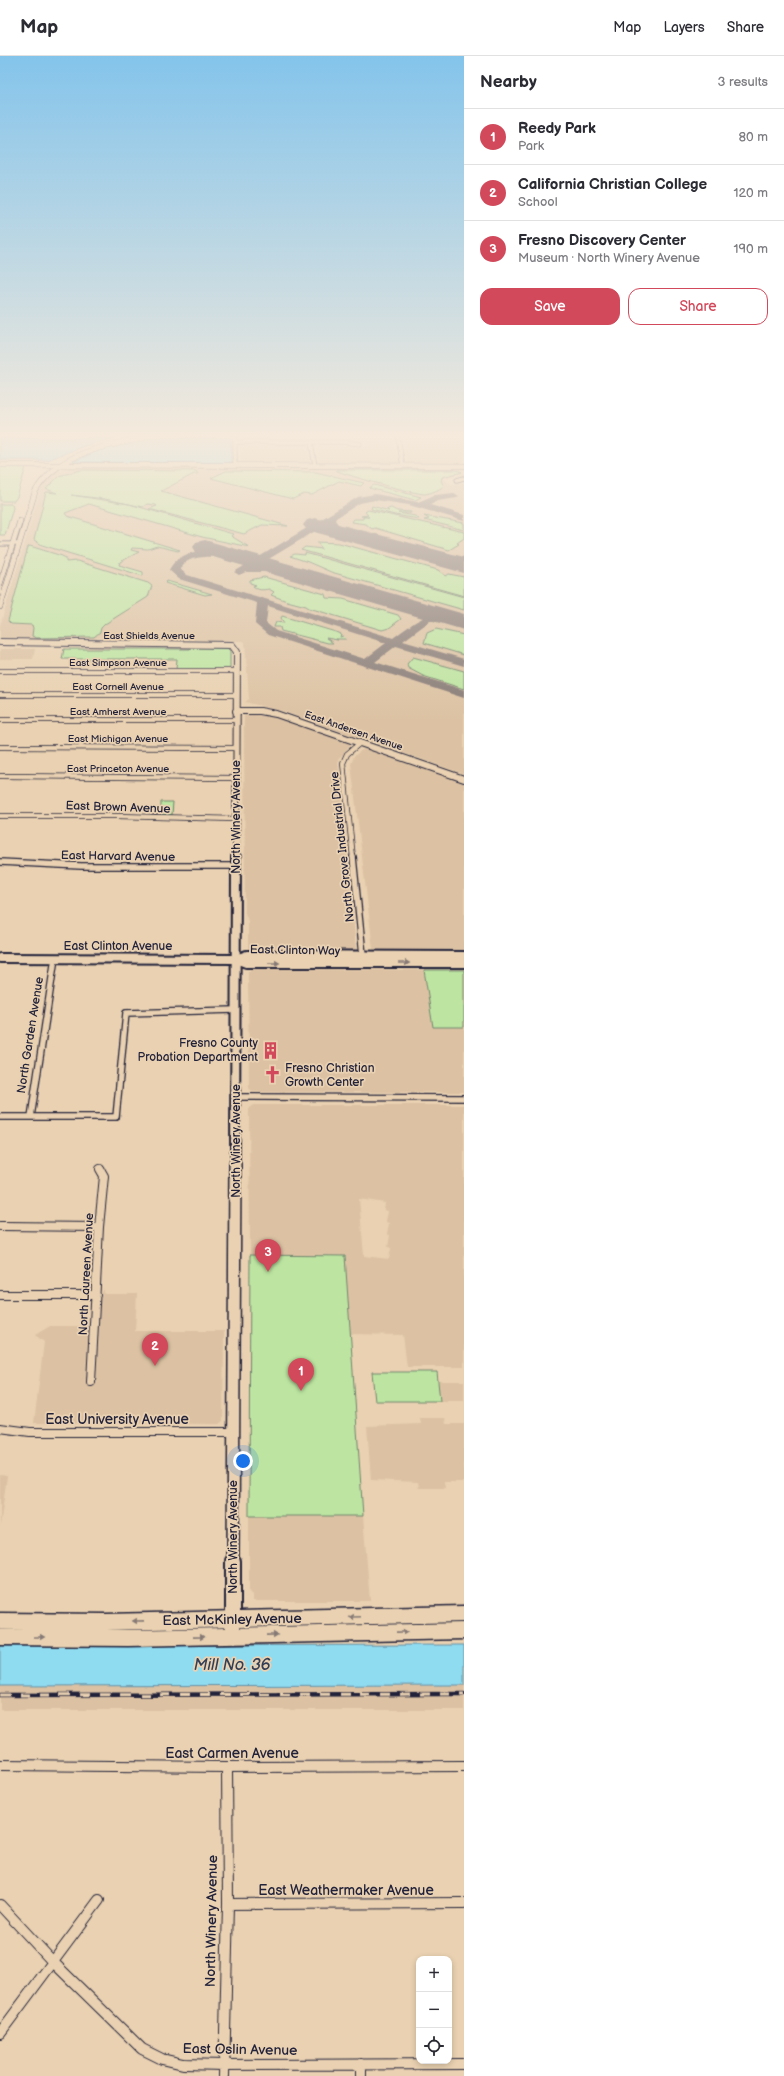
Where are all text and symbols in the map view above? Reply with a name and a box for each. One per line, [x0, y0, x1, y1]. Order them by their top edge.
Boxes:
text: Map [20, 16, 58, 39]
text: Map [613, 19, 641, 36]
text: Layers [663, 19, 705, 36]
text: Share [727, 19, 764, 36]
text: Nearby [480, 72, 537, 92]
text: 3 results [717, 74, 768, 90]
text: Reedy Park [518, 119, 596, 138]
text: 1 [490, 129, 496, 145]
text: 80 m [739, 129, 768, 145]
text: Park [518, 138, 544, 154]
text: California Christian College [518, 175, 707, 194]
text: 2 [489, 185, 497, 201]
text: 120 m [733, 185, 768, 201]
text: School [518, 194, 558, 210]
text: Fresno Discovery Center [518, 231, 686, 250]
text: 3 [489, 241, 497, 257]
text: 190 m [734, 241, 768, 257]
text: Museum · North Winery Avenue [518, 250, 700, 266]
button: Save [480, 288, 620, 325]
button: Share [628, 288, 768, 325]
street label: East Shields Avenue [103, 630, 195, 642]
street label: East Simpson Avenue [69, 657, 167, 669]
street label: East Cornell Avenue [72, 681, 164, 693]
street label: East Amherst Avenue [70, 706, 166, 718]
street label: East Andersen Avenue [303, 709, 404, 753]
street label: East Michigan Avenue [68, 733, 168, 745]
street label: North Winery Avenue [229, 760, 244, 874]
street label: East Princeton Avenue [67, 763, 169, 775]
street label: North Grove Industrial Drive [327, 771, 358, 923]
street label: East Brown Avenue [65, 798, 171, 817]
street label: East Harvard Avenue [61, 848, 175, 865]
street label: East Clinton Avenue [64, 939, 172, 954]
street label: East Clinton Way [250, 942, 341, 959]
one-way arrow [268, 960, 281, 966]
one-way arrow [398, 960, 411, 966]
street label: North Garden Avenue [14, 976, 47, 1095]
place label: Fresno County Probation Department [138, 1036, 259, 1065]
building icon: Fresno County Probation Department [261, 1040, 281, 1060]
place label: Fresno Christian Growth Center [285, 1061, 375, 1090]
church icon: Fresno Christian Growth Center [262, 1065, 282, 1085]
street label: North Winery Avenue [229, 1084, 244, 1198]
street label: North Laureen Avenue [76, 1212, 97, 1336]
pin: 3 [255, 1239, 281, 1272]
pin: 2 [142, 1333, 168, 1366]
pin: 1 [288, 1358, 314, 1391]
street label: East University Avenue [45, 1411, 189, 1428]
your location [233, 1451, 253, 1471]
street label: North Winery Avenue [226, 1480, 241, 1594]
street label: East McKinley Avenue [162, 1610, 302, 1629]
one-way arrow [348, 1614, 361, 1620]
one-way arrow [131, 1618, 144, 1624]
one-way arrow [396, 1629, 409, 1635]
one-way arrow [266, 1632, 279, 1638]
one-way arrow [193, 1633, 205, 1640]
one-way arrow [33, 1634, 46, 1640]
water label: Mill No. 36 [194, 1656, 271, 1675]
street label: East Carmen Avenue [165, 1745, 299, 1762]
street label: North Winery Avenue [202, 1855, 221, 1987]
street label: East Weathermaker Avenue [258, 1882, 434, 1899]
map controls [416, 1956, 452, 2064]
button: + [416, 1956, 452, 1992]
button: − [416, 1992, 452, 2028]
button: locate [416, 2028, 452, 2064]
street label: East Oslin Avenue [182, 2040, 298, 2059]

